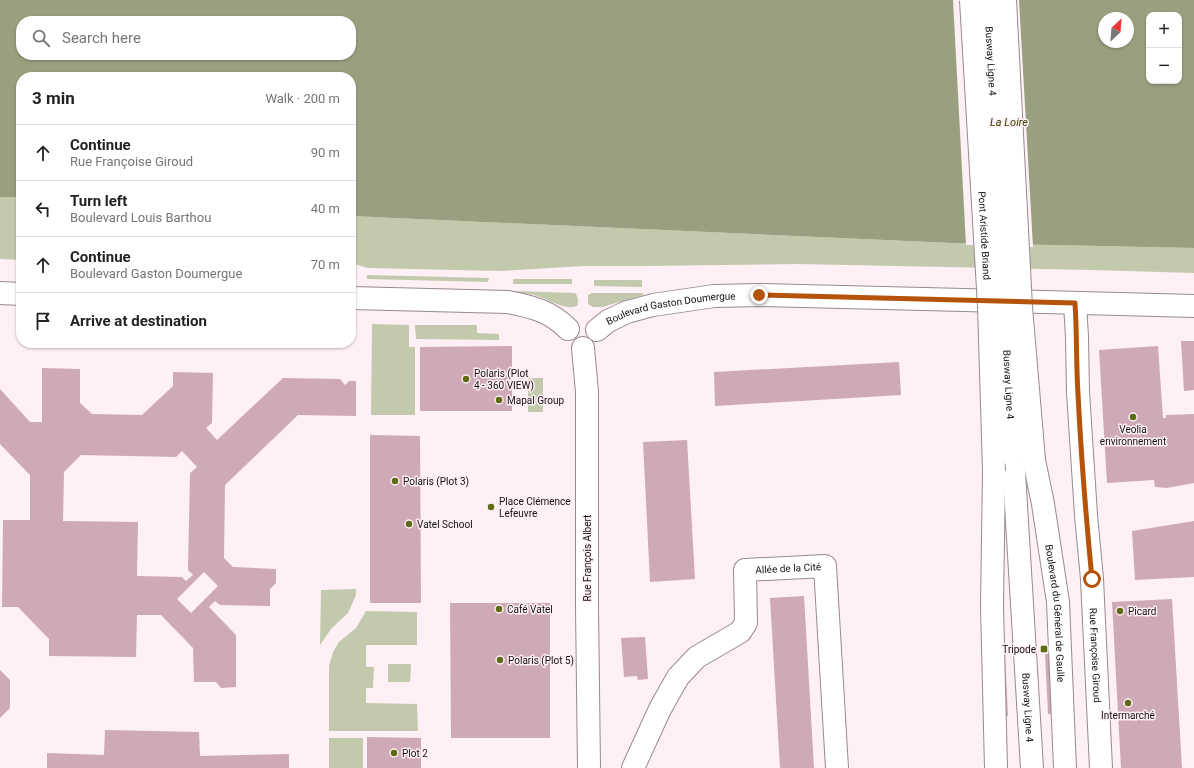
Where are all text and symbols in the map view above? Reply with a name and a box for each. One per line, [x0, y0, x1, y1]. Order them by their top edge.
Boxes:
north arrow [1098, 12, 1134, 48]
map controls [1146, 12, 1182, 84]
button: + [1146, 12, 1182, 48]
search box [16, 16, 356, 60]
street label: Busway Ligne 4 [983, 26, 998, 96]
icon: search [30, 27, 52, 49]
text: Search here [62, 29, 141, 47]
button: − [1146, 48, 1182, 84]
text: 3 min [32, 88, 75, 108]
text: Walk · 200 m [265, 91, 340, 106]
water label: La Loire [990, 116, 1028, 129]
text: Continue [70, 136, 131, 154]
icon: ahead [32, 142, 54, 164]
text: 90 m [311, 145, 340, 160]
text: Rue Françoise Giroud [70, 154, 193, 169]
street label: Pont Aristide Briand [976, 191, 992, 280]
text: Turn left [70, 192, 127, 210]
icon: left [32, 198, 54, 220]
text: 40 m [311, 201, 340, 216]
text: Boulevard Louis Barthou [70, 210, 211, 225]
text: Continue [70, 248, 131, 266]
icon: ahead [32, 254, 54, 276]
text: 70 m [311, 257, 340, 272]
text: Boulevard Gaston Doumergue [70, 266, 242, 281]
route end [750, 286, 768, 304]
street label: Boulevard Gaston Doumergue [604, 291, 736, 327]
icon: arrive [32, 310, 54, 332]
text: Arrive at destination [70, 312, 207, 330]
street label: Busway Ligne 4 [1001, 349, 1016, 420]
place label: Polaris (Plot 4 - 360 VIEW) [474, 368, 534, 392]
marker: Polaris (Plot 4 - 360 VIEW) [461, 374, 471, 384]
marker: Mapal Group [494, 395, 504, 405]
place label: Mapal Group [507, 395, 564, 406]
marker: Veolia environnement [1128, 412, 1138, 422]
place label: Veolia environnement [1100, 424, 1166, 447]
marker: Polaris (Plot 3) [390, 476, 400, 486]
place label: Polaris (Plot 3) [403, 476, 469, 488]
place label: Place Clémence Lefeuvre [499, 496, 571, 519]
marker: Place Clémence Lefeuvre [486, 502, 496, 512]
street label: Rue François Albert [582, 515, 593, 601]
marker: Vatel School [404, 519, 414, 529]
place label: Vatel School [417, 519, 473, 530]
street label: Boulevard du Général de Gaulle [1043, 544, 1066, 682]
street label: Allée de la Cité [755, 561, 821, 575]
route start [1083, 570, 1101, 588]
marker: Café Vatel [494, 604, 504, 614]
place label: Café Vatel [507, 604, 553, 615]
marker: Picard [1115, 606, 1125, 616]
place label: Picard [1128, 606, 1156, 617]
street label: Rue Françoise Giroud [1087, 608, 1103, 703]
place label: Tripode [1002, 644, 1036, 655]
marker: Tripode [1039, 644, 1049, 654]
marker: Polaris (Plot 5) [495, 655, 505, 665]
place label: Polaris (Plot 5) [508, 655, 574, 667]
street label: Busway Ligne 4 [1020, 673, 1035, 743]
marker: Intermarché [1123, 698, 1133, 708]
place label: Intermarché [1101, 710, 1155, 721]
marker: Plot 2 [389, 748, 399, 758]
place label: Plot 2 [402, 748, 428, 759]

